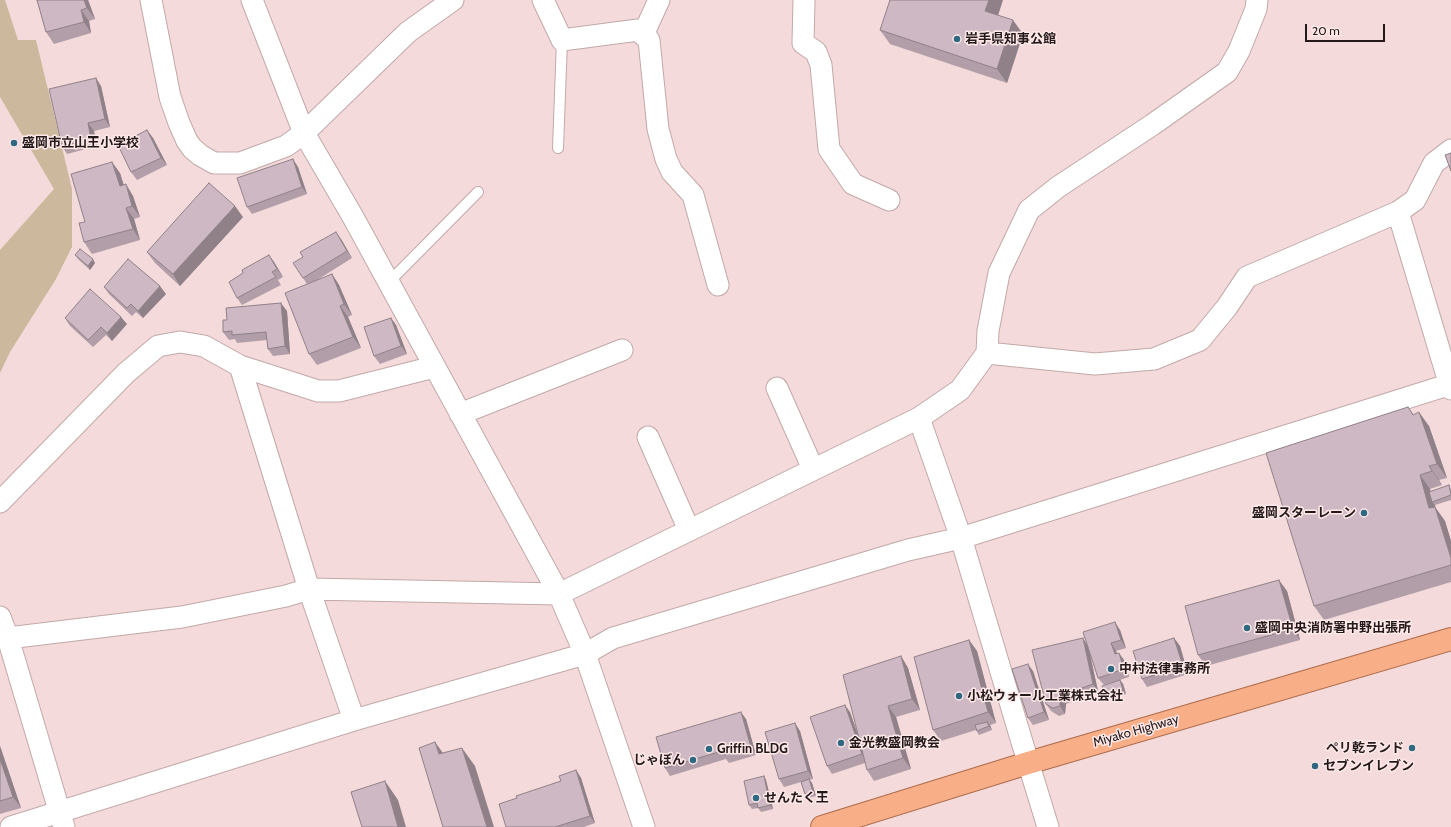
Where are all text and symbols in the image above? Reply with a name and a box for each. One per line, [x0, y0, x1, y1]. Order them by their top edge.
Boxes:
scale bar [1307, 16, 1387, 42]
text: 20 m [1312, 23, 1340, 38]
place label: 岩手県知事公館 [965, 31, 1056, 47]
marker: 岩手県知事公館 [952, 34, 962, 44]
place label: 盛岡市立山王小学校 [22, 135, 139, 151]
marker: 盛岡市立山王小学校 [9, 138, 19, 148]
place label: 盛岡スターレーン [1252, 505, 1356, 521]
marker: 盛岡スターレーン [1359, 508, 1369, 518]
place label: 盛岡中央消防署中野出張所 [1255, 620, 1411, 636]
marker: 盛岡中央消防署中野出張所 [1242, 623, 1252, 633]
place label: 中村法律事務所 [1119, 661, 1210, 677]
marker: 中村法律事務所 [1106, 664, 1116, 674]
place label: 小松ウォール工業株式会社 [967, 688, 1123, 704]
marker: 小松ウォール工業株式会社 [954, 691, 964, 701]
street label: Miyako Highway [1091, 711, 1181, 751]
place label: 金光教盛岡教会 [849, 735, 940, 751]
marker: 金光教盛岡教会 [836, 738, 846, 748]
place label: ペリ乾ランド [1326, 740, 1404, 756]
place label: Griffin BLDG [717, 741, 788, 757]
marker: ペリ乾ランド [1407, 743, 1417, 753]
marker: Griffin BLDG [704, 744, 714, 754]
place label: じゃぼん [633, 752, 685, 768]
marker: じゃぼん [688, 755, 698, 765]
place label: セブンイレブン [1323, 758, 1414, 774]
marker: セブンイレブン [1310, 761, 1320, 771]
place label: せんたく王 [764, 790, 829, 806]
marker: せんたく王 [751, 793, 761, 803]

